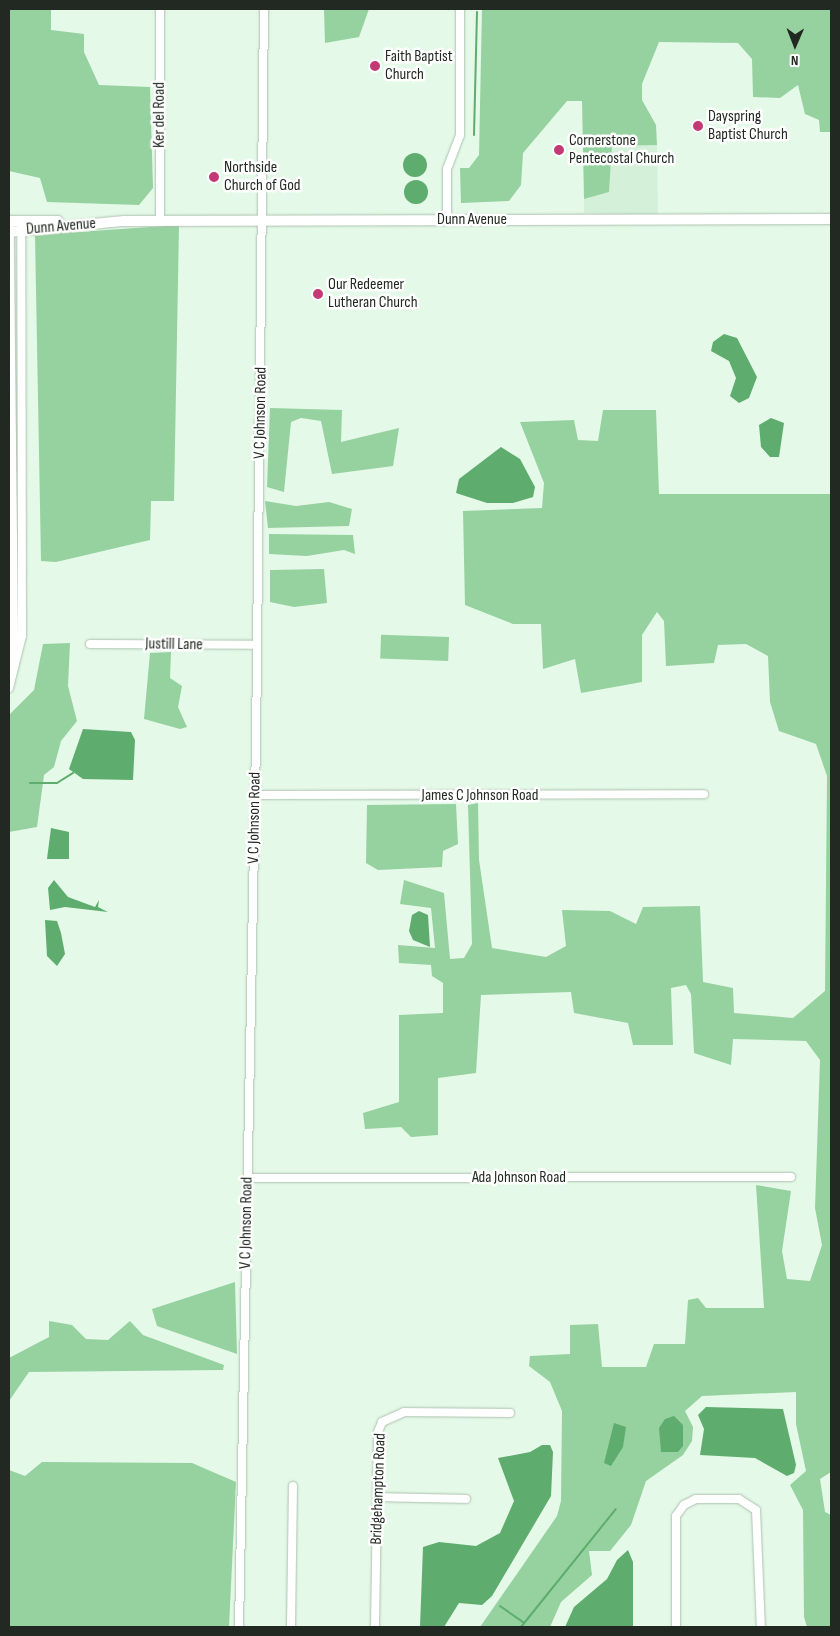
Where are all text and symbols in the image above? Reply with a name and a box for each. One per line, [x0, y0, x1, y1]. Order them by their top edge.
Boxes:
north arrow [770, 20, 820, 70]
place label: Faith Baptist Church [385, 47, 453, 85]
text: N [791, 52, 799, 69]
marker: Faith Baptist Church [369, 60, 381, 72]
street label: Ker del Road [150, 82, 170, 148]
place label: Dayspring Baptist Church [708, 107, 788, 145]
marker: Dayspring Baptist Church [692, 120, 704, 132]
place label: Cornerstone Pentecostal Church [569, 131, 674, 169]
marker: Cornerstone Pentecostal Church [553, 144, 565, 156]
place label: Northside Church of God [224, 158, 301, 196]
marker: Northside Church of God [208, 171, 220, 183]
street label: Dunn Avenue [437, 210, 507, 230]
street label: Dunn Avenue [25, 214, 97, 240]
place label: Our Redeemer Lutheran Church [328, 275, 418, 313]
marker: Our Redeemer Lutheran Church [312, 288, 324, 300]
street label: V C Johnson Road [251, 367, 271, 459]
street label: Justill Lane [145, 635, 203, 655]
street label: V C Johnson Road [245, 772, 265, 864]
street label: James C Johnson Road [422, 786, 538, 806]
street label: Ada Johnson Road [472, 1168, 566, 1188]
street label: V C Johnson Road [237, 1177, 257, 1269]
street label: Bridgehampton Road [367, 1433, 391, 1545]

